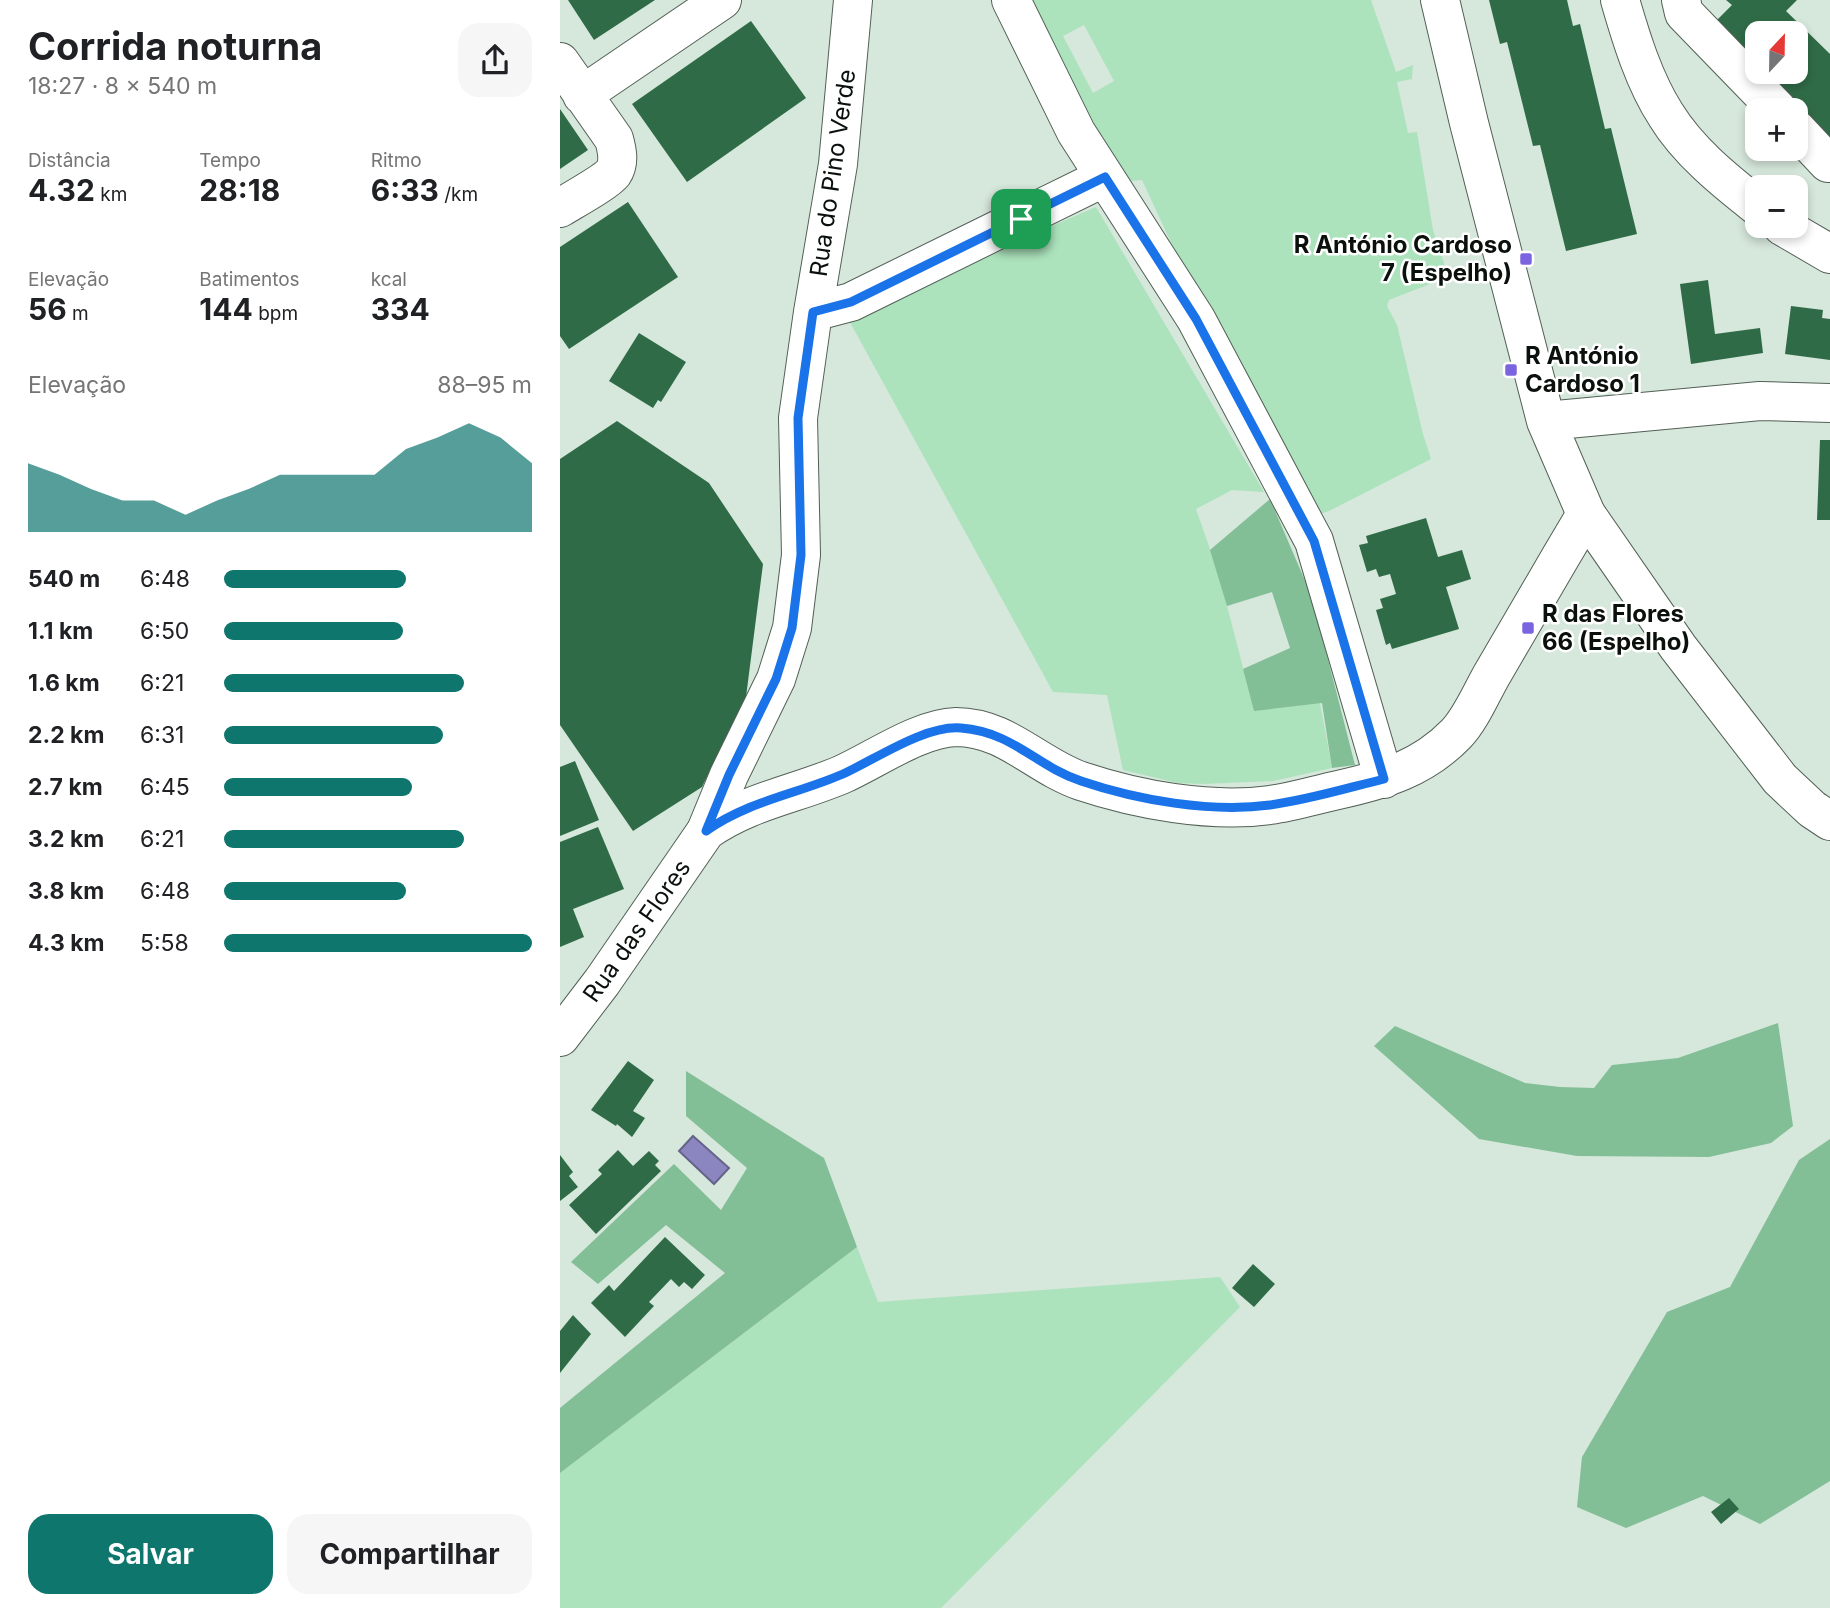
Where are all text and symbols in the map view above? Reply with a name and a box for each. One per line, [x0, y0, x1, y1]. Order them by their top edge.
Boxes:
north arrow [1745, 21, 1808, 84]
map controls [1745, 21, 1808, 238]
text: Corrida noturna [28, 23, 322, 69]
button: share [458, 23, 532, 97]
street label: Rua do Pino Verde [804, 68, 861, 278]
text: 18:27 · 8 × 540 m [28, 72, 217, 100]
button: + [1745, 98, 1808, 161]
text: Distância [28, 149, 111, 172]
text: Tempo [199, 149, 261, 172]
text: Ritmo [371, 149, 422, 172]
text: 4.32 [28, 172, 95, 208]
text: 28:18 [199, 172, 280, 208]
text: 6:33 [371, 172, 439, 208]
button: − [1745, 175, 1808, 238]
text: km [95, 183, 127, 206]
text: /km [439, 183, 478, 206]
pin [991, 189, 1051, 249]
icon: arrive [1002, 200, 1040, 238]
place label: R António Cardoso 7 (Espelho) [1294, 230, 1512, 287]
marker: R António Cardoso 7 (Espelho) [1518, 251, 1534, 267]
text: Elevação [28, 268, 109, 291]
text: Batimentos [199, 268, 300, 291]
text: kcal [371, 268, 407, 291]
text: 56 [28, 291, 67, 327]
text: 144 [199, 291, 253, 327]
text: 334 [371, 291, 430, 327]
text: m [67, 302, 89, 325]
text: bpm [253, 302, 298, 325]
place label: R António Cardoso 1 [1525, 341, 1640, 398]
marker: R António Cardoso 1 [1503, 362, 1519, 378]
text: Elevação [28, 371, 126, 399]
text: 88–95 m [437, 371, 532, 399]
text: 540 m [28, 565, 100, 593]
text: 6:48 [140, 565, 190, 593]
place label: R das Flores 66 (Espelho) [1542, 599, 1690, 656]
text: 1.1 km [28, 617, 93, 645]
text: 6:50 [140, 617, 189, 645]
marker: R das Flores 66 (Espelho) [1520, 620, 1536, 636]
text: 1.6 km [28, 669, 100, 697]
text: 6:21 [140, 669, 184, 697]
text: 2.2 km [28, 721, 104, 749]
text: 6:31 [140, 721, 184, 749]
text: 2.7 km [28, 773, 103, 801]
text: 6:45 [140, 773, 190, 801]
text: 3.2 km [28, 825, 104, 853]
text: 6:21 [140, 825, 184, 853]
street label: Rua das Flores [577, 854, 696, 1007]
text: 3.8 km [28, 877, 104, 905]
text: 6:48 [140, 877, 190, 905]
text: 4.3 km [28, 929, 105, 957]
text: 5:58 [140, 929, 189, 957]
button: Salvar [28, 1514, 273, 1594]
button: Compartilhar [287, 1514, 532, 1594]

